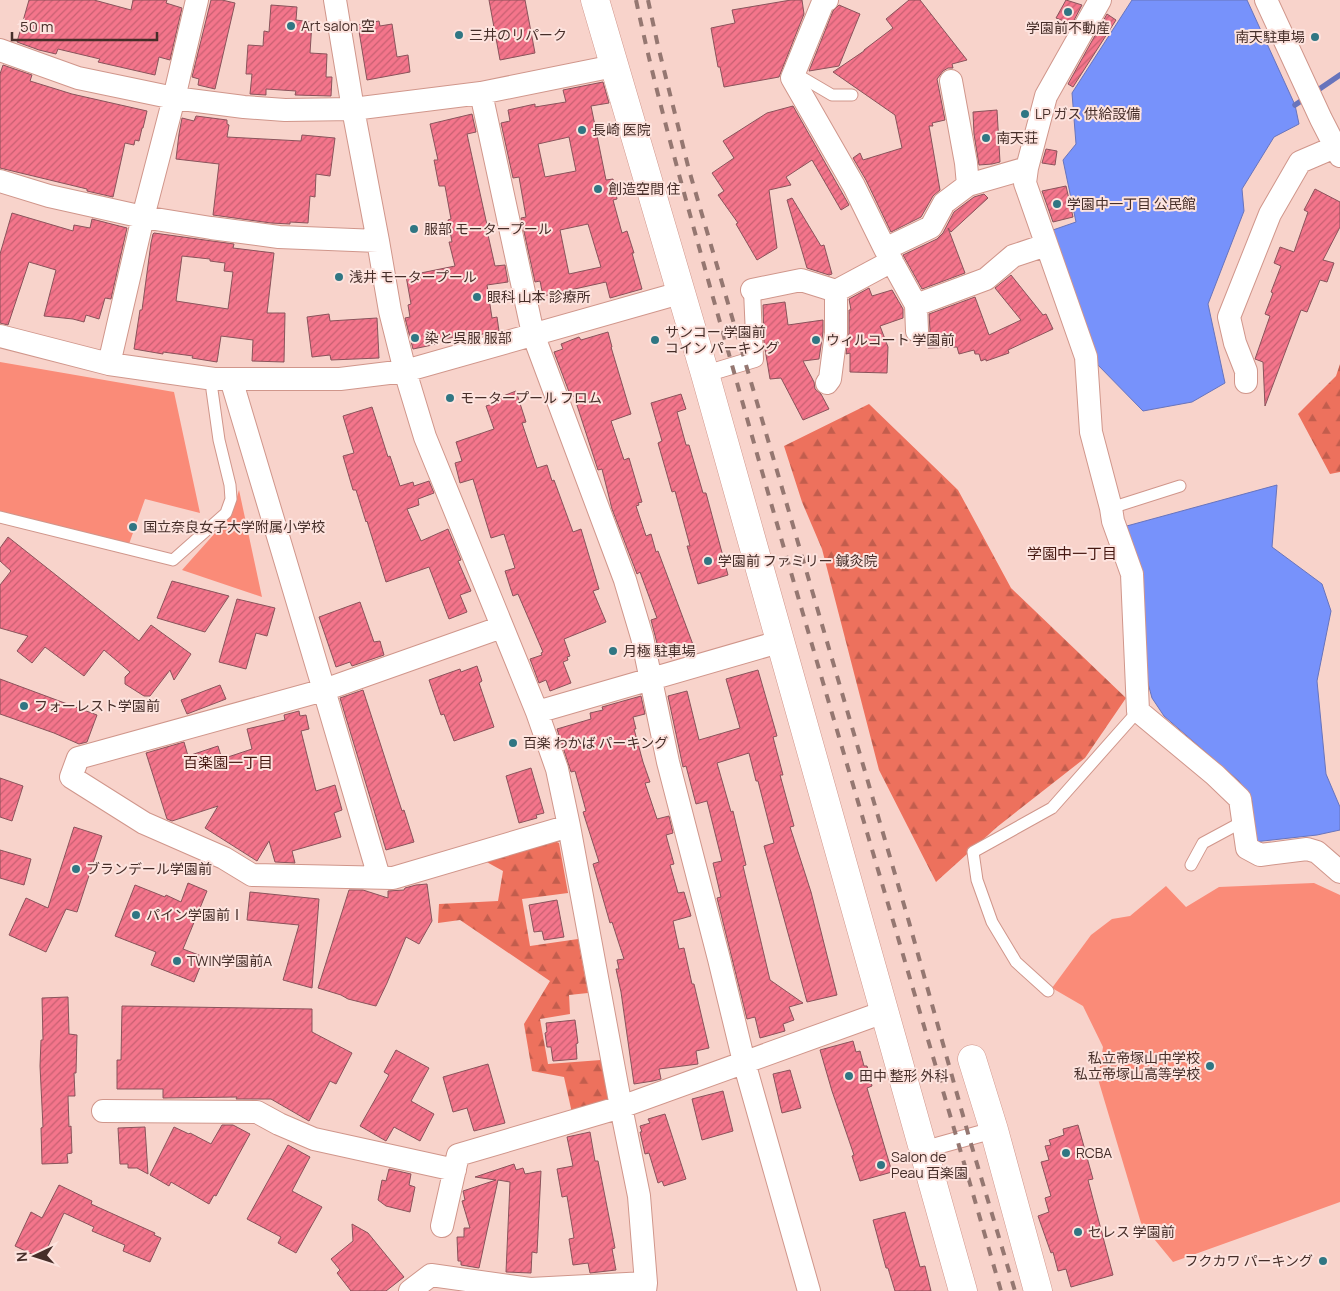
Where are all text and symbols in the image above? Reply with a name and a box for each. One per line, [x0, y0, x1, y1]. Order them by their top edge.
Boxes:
marker: 学園前不動産 [1062, 6, 1074, 18]
scale bar [12, 10, 158, 42]
text: 50 m [20, 16, 54, 37]
place label: Art salon 空 [301, 16, 375, 35]
place label: 学園前不動産 [1026, 18, 1110, 37]
marker: Art salon 空 [285, 20, 297, 32]
place label: 三井のリパーク [469, 25, 567, 44]
place label: 南天駐車場 [1235, 27, 1305, 46]
marker: 三井のリパーク [453, 29, 465, 41]
marker: 南天駐車場 [1309, 31, 1321, 43]
place label: LP ガス 供給設備 [1035, 104, 1140, 123]
marker: LP ガス 供給設備 [1019, 108, 1031, 120]
place label: 長崎 医院 [592, 120, 651, 139]
marker: 長崎 医院 [576, 124, 588, 136]
place label: 南天荘 [996, 128, 1038, 147]
marker: 南天荘 [980, 132, 992, 144]
place label: 創造空間 住 [608, 179, 681, 198]
marker: 創造空間 住 [592, 183, 604, 195]
place label: 学園中一丁目 公民館 [1067, 194, 1196, 213]
marker: 学園中一丁目 公民館 [1051, 198, 1063, 210]
place label: 服部 モータープール [424, 219, 552, 238]
marker: 服部 モータープール [408, 223, 420, 235]
place label: 浅井 モータープール [349, 267, 477, 286]
marker: 浅井 モータープール [333, 271, 345, 283]
place label: 眼科 山本 診療所 [487, 287, 591, 306]
marker: 眼科 山本 診療所 [471, 291, 483, 303]
place label: サンコー 学園前 コイン パーキング [665, 322, 779, 357]
place label: 染と呉服 服部 [425, 328, 512, 347]
place label: ウィルコート 学園前 [826, 330, 955, 349]
marker: 染と呉服 服部 [409, 332, 421, 344]
marker: サンコー 学園前 コイン パーキング [649, 334, 661, 346]
marker: ウィルコート 学園前 [810, 334, 822, 346]
place label: モータープール フロム [460, 388, 602, 407]
marker: モータープール フロム [444, 392, 456, 404]
place label: 国立奈良女子大学附属小学校 [143, 517, 325, 536]
marker: 国立奈良女子大学附属小学校 [127, 521, 139, 533]
district label: 学園中一丁目 [1027, 543, 1117, 564]
place label: 学園前 ファミリー 鍼灸院 [718, 551, 878, 570]
marker: 学園前 ファミリー 鍼灸院 [702, 555, 714, 567]
place label: 月極 駐車場 [623, 641, 696, 660]
marker: 月極 駐車場 [607, 645, 619, 657]
place label: フォーレスト学園前 [34, 696, 160, 715]
marker: フォーレスト学園前 [18, 700, 30, 712]
place label: 百楽 わかば パーキング [523, 733, 668, 752]
marker: 百楽 わかば パーキング [507, 737, 519, 749]
district label: 百楽園一丁目 [183, 752, 273, 773]
place label: ブランデール学園前 [86, 859, 212, 878]
marker: ブランデール学園前 [70, 863, 82, 875]
place label: パイン学園前Ⅰ [146, 905, 244, 924]
marker: パイン学園前Ⅰ [130, 909, 142, 921]
place label: TWIN学園前A [187, 951, 272, 970]
marker: TWIN学園前A [171, 955, 183, 967]
place label: 私立帝塚山中学校 私立帝塚山高等学校 [1074, 1048, 1200, 1083]
marker: 私立帝塚山中学校 私立帝塚山高等学校 [1204, 1060, 1216, 1072]
place label: 田中 整形 外科 [859, 1066, 949, 1085]
marker: 田中 整形 外科 [843, 1070, 855, 1082]
place label: RCBA [1076, 1143, 1112, 1162]
place label: Salon de Peau 百楽園 [891, 1147, 968, 1182]
marker: RCBA [1060, 1147, 1072, 1159]
marker: Salon de Peau 百楽園 [875, 1159, 887, 1171]
place label: セレス 学園前 [1088, 1222, 1175, 1241]
marker: セレス 学園前 [1072, 1226, 1084, 1238]
north arrow [10, 1231, 60, 1281]
text: N [12, 1251, 31, 1263]
place label: フクカワ パーキング [1185, 1251, 1313, 1270]
marker: フクカワ パーキング [1317, 1255, 1329, 1267]

